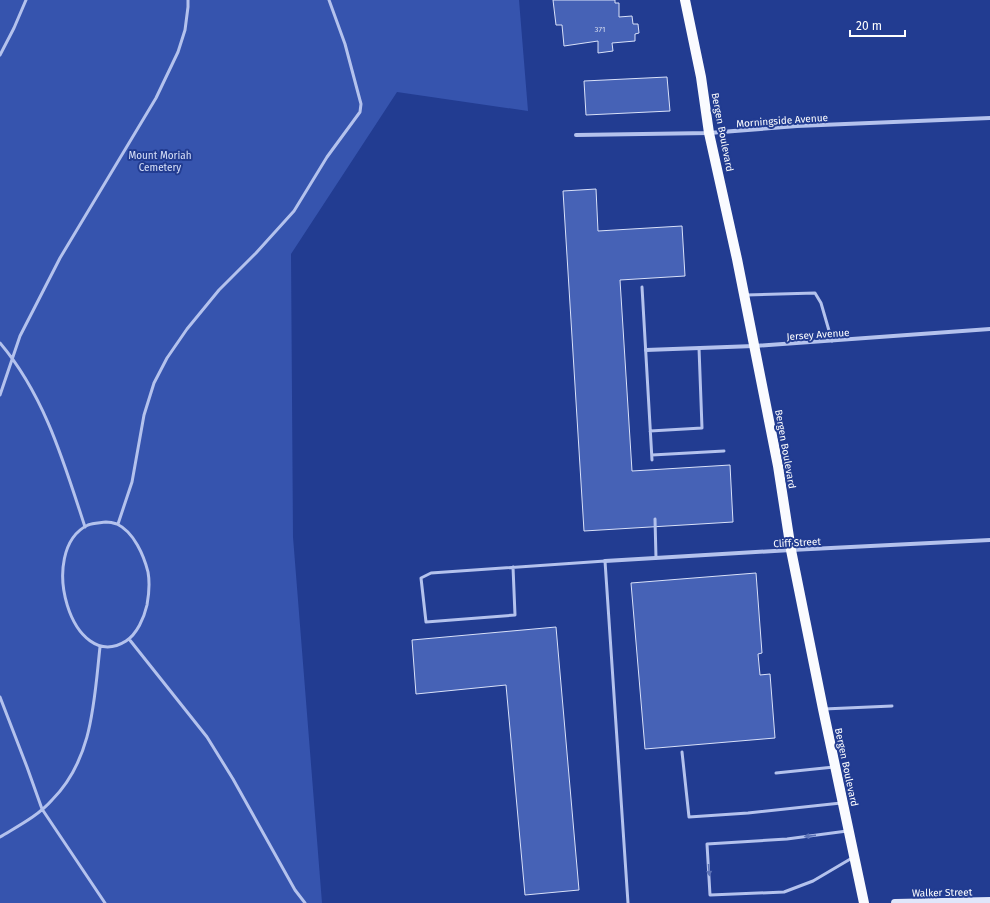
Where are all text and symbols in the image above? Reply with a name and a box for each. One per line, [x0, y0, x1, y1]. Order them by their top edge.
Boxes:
scale bar [850, 12, 905, 38]
text: 20 m [856, 19, 882, 33]
house number: 371 [595, 25, 605, 34]
street label: Bergen Boulevard [708, 92, 736, 173]
street label: Morningside Avenue [736, 112, 828, 130]
park label: Mount Moriah Cemetery [128, 150, 192, 174]
street label: Jersey Avenue [786, 327, 850, 343]
street label: Bergen Boulevard [772, 409, 798, 490]
street label: Cliff Street [773, 536, 822, 550]
street label: Bergen Boulevard [832, 727, 860, 808]
one-way arrow [804, 833, 816, 839]
one-way arrow [705, 864, 712, 876]
street label: Walker Street [912, 886, 973, 900]

